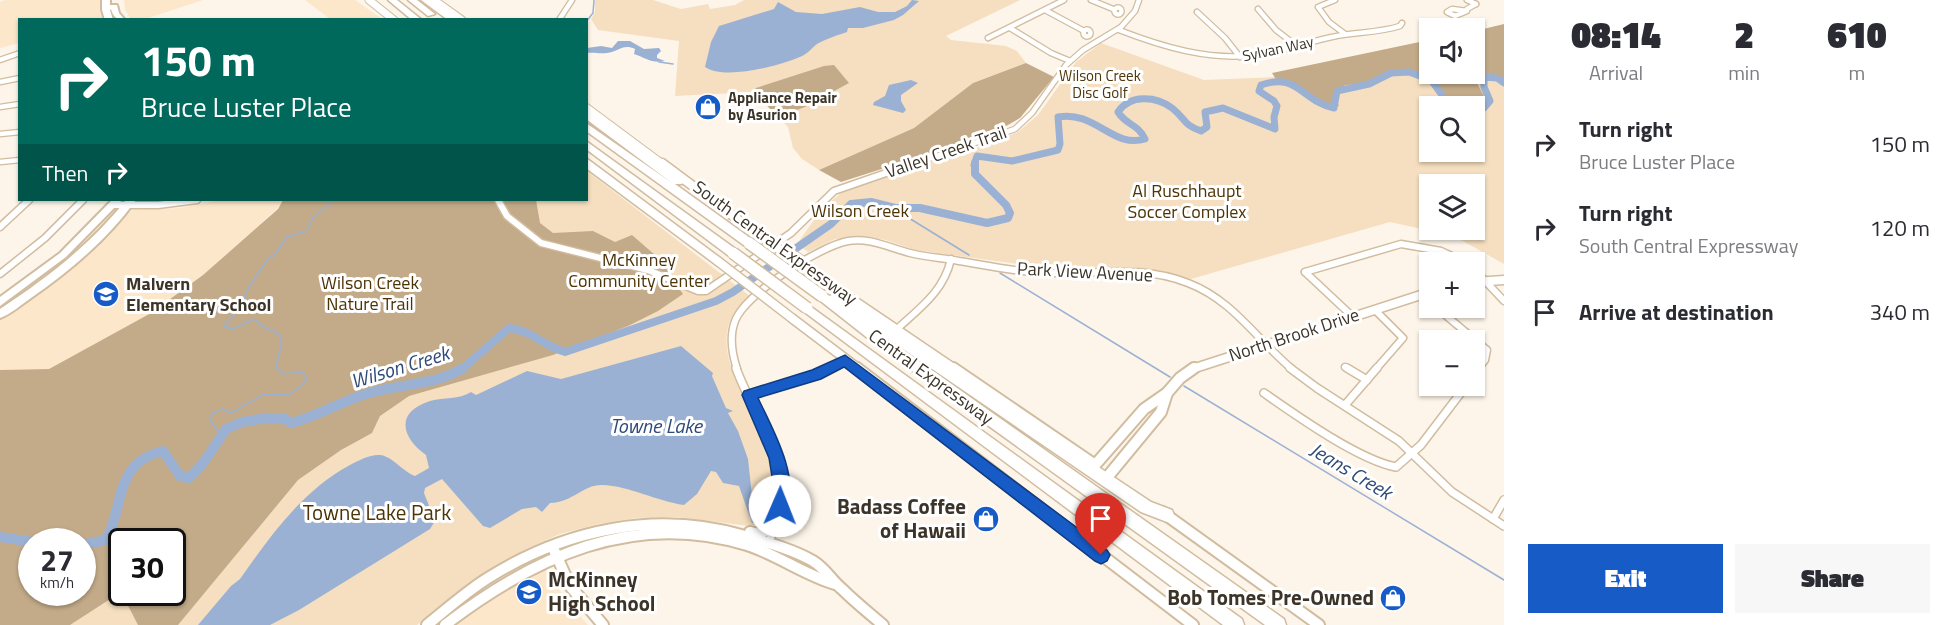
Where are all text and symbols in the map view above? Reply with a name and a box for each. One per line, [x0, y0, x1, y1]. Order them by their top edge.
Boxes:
text: 08:14 [1571, 7, 1661, 62]
text: 2 [1734, 7, 1754, 62]
text: 610 [1827, 7, 1887, 62]
map controls [1419, 18, 1485, 396]
button: sound [1419, 18, 1485, 84]
text: 150 m [141, 28, 256, 92]
street label: Sylvan Way [1240, 30, 1316, 67]
icon: right [42, 42, 120, 120]
text: Arrival [1589, 57, 1643, 88]
text: min [1728, 57, 1760, 88]
text: m [1849, 57, 1865, 88]
park label: Wilson Creek Disc Golf [1059, 64, 1141, 104]
text: Bruce Luster Place [141, 86, 352, 127]
place label: Appliance Repair by Asurion [728, 86, 837, 126]
shop icon: Appliance Repair by Asurion [693, 92, 723, 122]
button: search [1419, 96, 1485, 162]
text: Turn right [1579, 112, 1673, 146]
street label: Valley Creek Trail [882, 118, 1010, 185]
text: 150 m [1870, 127, 1930, 161]
icon: right [1528, 128, 1561, 161]
text: Bruce Luster Place [1579, 146, 1735, 177]
text: Then [42, 156, 88, 190]
icon: right [100, 156, 133, 189]
street label: South Central Expressway [688, 174, 863, 312]
button: layers [1419, 174, 1485, 240]
park label: Al Ruschhaupt Soccer Complex [1128, 177, 1246, 225]
text: Turn right [1579, 196, 1673, 230]
park label: Wilson Creek [811, 197, 909, 224]
text: 120 m [1870, 211, 1930, 245]
icon: right [1528, 212, 1561, 245]
text: South Central Expressway [1579, 230, 1798, 261]
park label: McKinney Community Center [568, 246, 710, 294]
button: + [1419, 252, 1485, 318]
street label: Park View Avenue [1017, 254, 1154, 289]
park label: Wilson Creek Nature Trail [321, 269, 419, 317]
place label: Malvern Elementary School [126, 270, 271, 318]
school or university icon: Malvern Elementary School [91, 279, 121, 309]
text: Arrive at destination [1579, 295, 1774, 329]
text: 340 m [1870, 295, 1930, 329]
icon: arrive [1528, 296, 1561, 329]
street label: North Brook Drive [1225, 301, 1363, 368]
street label: Central Expressway [863, 322, 1000, 431]
button: − [1419, 330, 1485, 396]
water label: Wilson Creek [347, 336, 455, 396]
water label: Towne Lake [610, 410, 704, 441]
water label: Jeans Creek [1304, 434, 1400, 508]
position arrow [748, 474, 812, 538]
place label: Badass Coffee of Hawaii [837, 490, 966, 546]
pin [1075, 493, 1126, 555]
park label: Towne Lake Park [303, 496, 451, 528]
icon: arrive [1084, 502, 1117, 535]
shop icon: Badass Coffee of Hawaii [971, 504, 1001, 534]
speed limit sign: 30 [108, 528, 186, 606]
text: 27 [40, 537, 74, 583]
button: Exit [1528, 544, 1723, 613]
button: Share [1735, 544, 1930, 613]
place label: McKinney High School [548, 563, 656, 619]
text: km/h [40, 571, 74, 594]
school or university icon: McKinney High School [514, 577, 544, 607]
place label: Bob Tomes Pre-Owned [1167, 581, 1374, 613]
shop icon: Bob Tomes Pre-Owned [1378, 583, 1408, 613]

